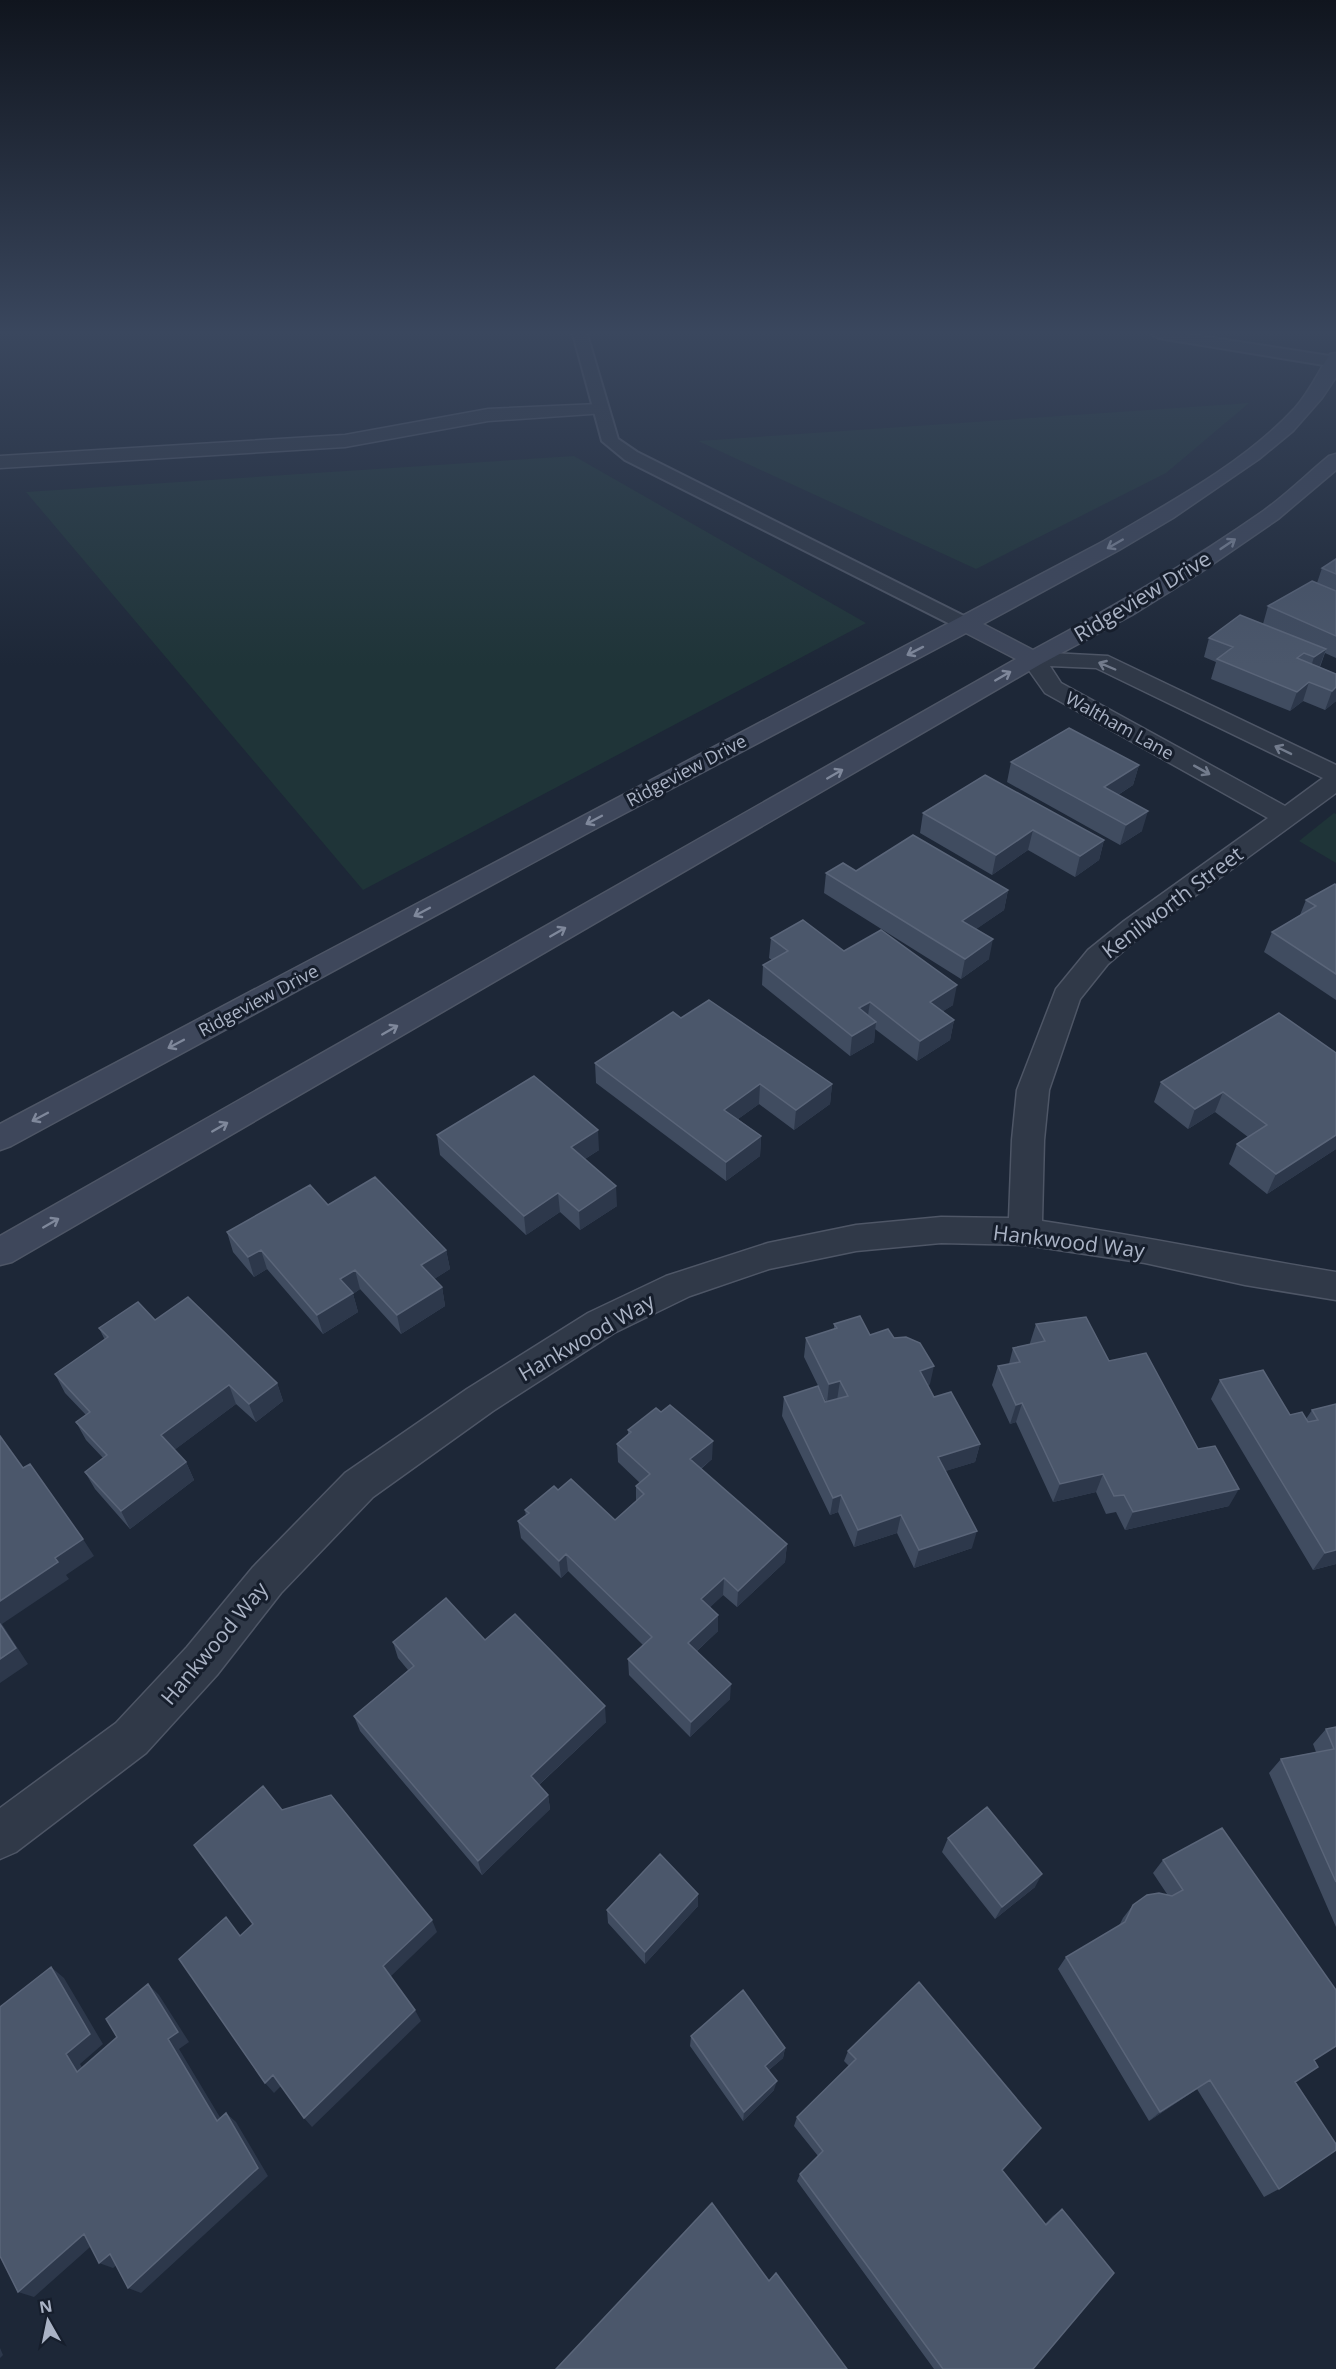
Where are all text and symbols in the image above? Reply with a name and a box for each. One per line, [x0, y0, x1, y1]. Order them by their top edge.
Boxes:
one-way arrow [1107, 538, 1124, 550]
one-way arrow [1219, 538, 1236, 550]
street label: Ridgeview Drive [1068, 544, 1216, 648]
one-way arrow [907, 645, 924, 657]
one-way arrow [1099, 659, 1117, 671]
one-way arrow [994, 670, 1011, 682]
street label: Waltham Lane [1061, 685, 1179, 765]
street label: Ridgeview Drive [622, 728, 750, 812]
one-way arrow [1275, 743, 1293, 755]
one-way arrow [1193, 764, 1210, 776]
one-way arrow [826, 768, 843, 780]
one-way arrow [585, 815, 603, 826]
street label: Kenilworth Street [1096, 840, 1248, 964]
one-way arrow [414, 906, 431, 918]
one-way arrow [549, 926, 566, 938]
street label: Ridgeview Drive [194, 958, 322, 1042]
one-way arrow [380, 1024, 398, 1035]
one-way arrow [168, 1038, 185, 1050]
one-way arrow [32, 1111, 49, 1123]
one-way arrow [211, 1121, 229, 1132]
one-way arrow [42, 1217, 59, 1229]
street label: Hankwood Way [992, 1218, 1147, 1264]
street label: Hankwood Way [513, 1287, 659, 1387]
street label: Hankwood Way [154, 1575, 274, 1710]
north arrow [18, 2291, 78, 2351]
text: N [38, 2294, 54, 2318]

